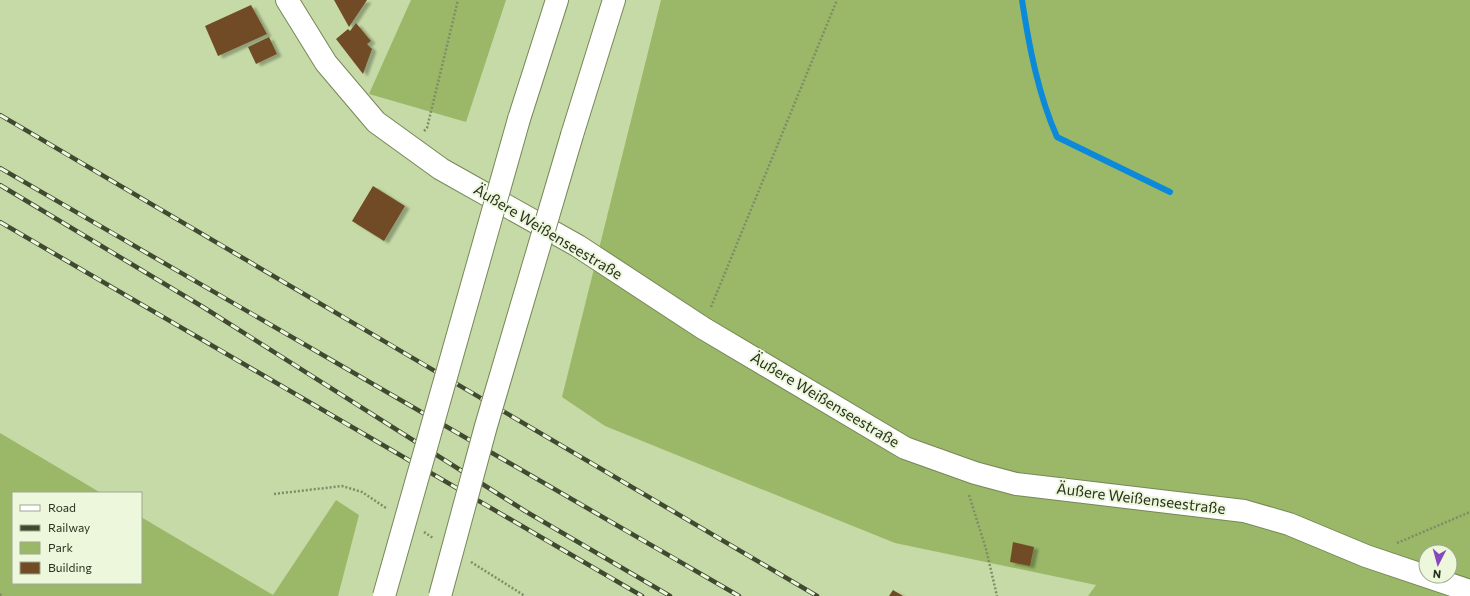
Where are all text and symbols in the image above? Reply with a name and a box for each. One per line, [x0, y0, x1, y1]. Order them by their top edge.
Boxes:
street label: Äußere Weißenseestraße [471, 180, 626, 283]
street label: Äußere Weißenseestraße [748, 348, 903, 451]
street label: Äußere Weißenseestraße [1056, 479, 1227, 517]
legend [12, 492, 142, 584]
text: Road [48, 500, 76, 514]
text: Railway [48, 520, 90, 534]
text: Park [48, 540, 74, 554]
north arrow [1418, 544, 1458, 584]
text: Building [48, 560, 92, 574]
text: N [1432, 568, 1442, 581]

